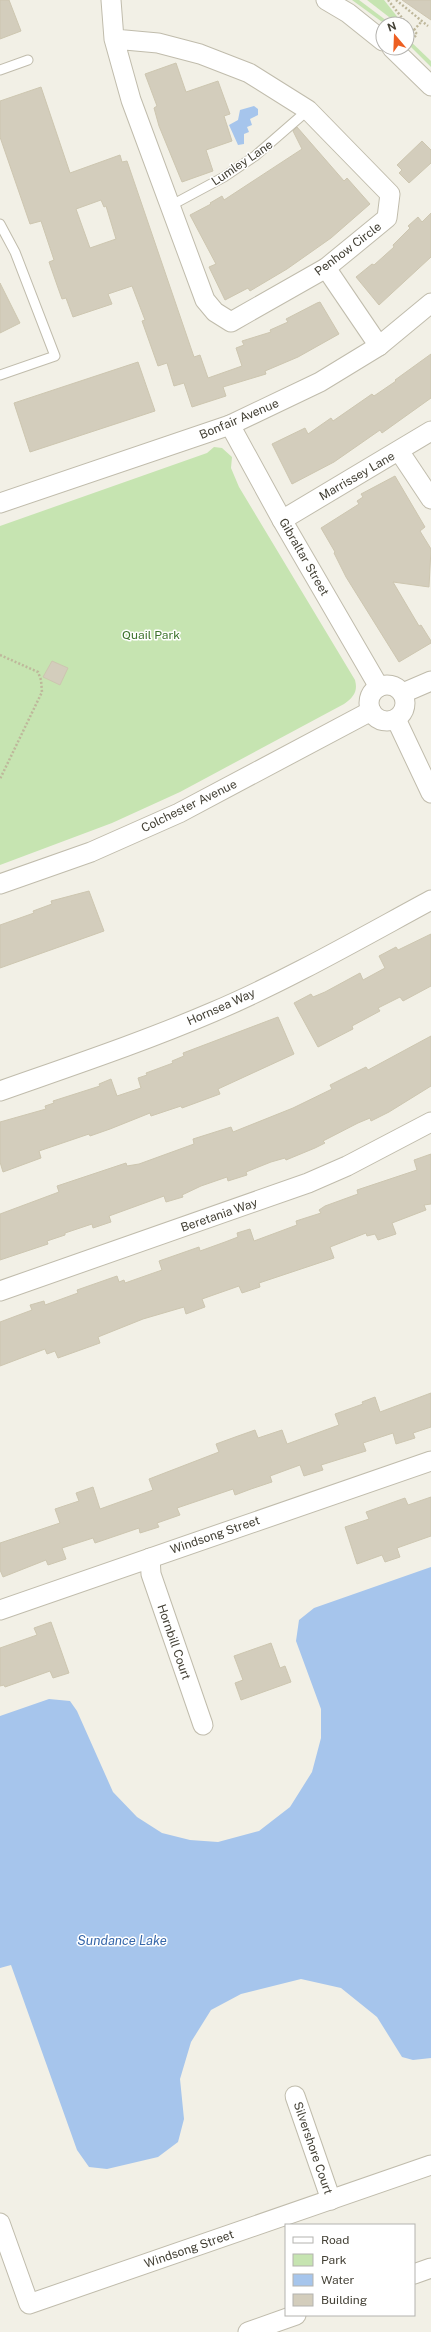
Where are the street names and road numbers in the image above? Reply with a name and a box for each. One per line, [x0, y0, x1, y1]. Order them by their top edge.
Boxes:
street label: Lumley Lane [209, 137, 275, 189]
street label: Penhow Circle [312, 219, 384, 279]
street label: Bonfair Avenue [197, 396, 281, 442]
street label: Marrissey Lane [317, 449, 397, 503]
street label: Gibraltar Street [276, 516, 332, 599]
street label: Colchester Avenue [139, 777, 239, 835]
street label: Hornsea Way [185, 985, 258, 1028]
street label: Beretania Way [179, 1195, 260, 1235]
street label: Windsong Street [168, 1513, 262, 1557]
street label: Hornbill Court [155, 1602, 194, 1682]
street label: Silvershore Court [291, 2100, 336, 2197]
street label: Windsong Street [142, 2227, 236, 2271]

